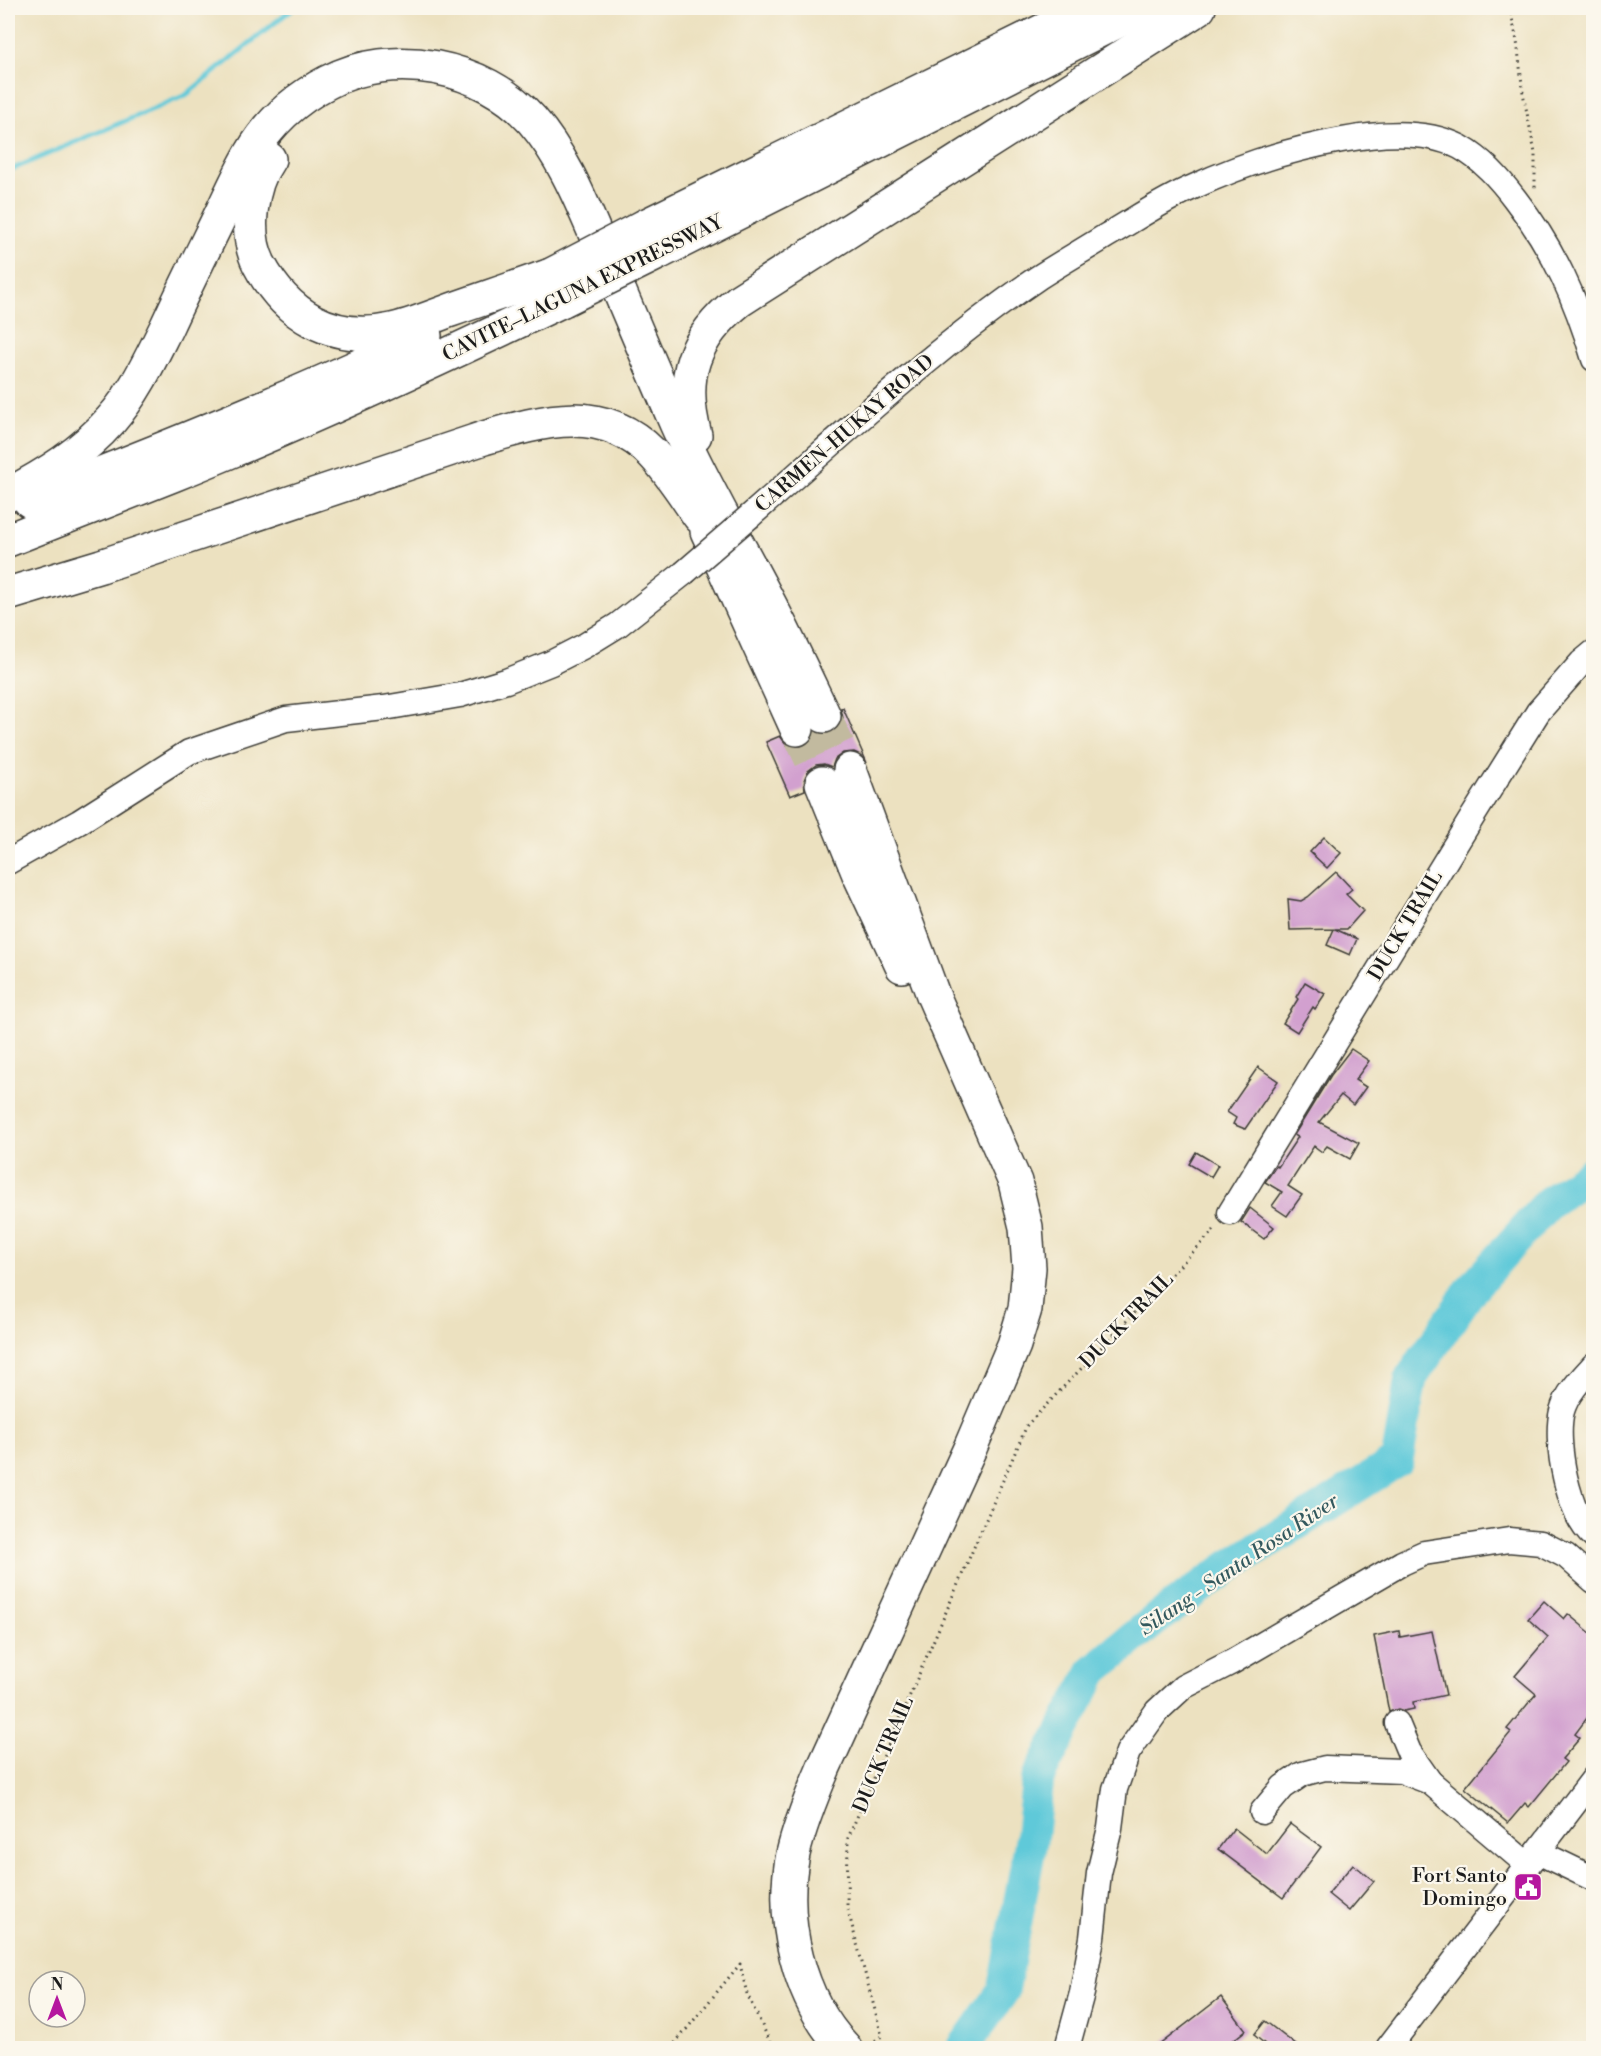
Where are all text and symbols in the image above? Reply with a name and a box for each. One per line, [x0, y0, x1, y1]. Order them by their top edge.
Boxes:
street label: CAVITE–LAGUNA EXPRESSWAY [439, 210, 728, 368]
street label: CARMEN-HUKAY ROAD [751, 350, 939, 518]
street label: DUCK TRAIL [1363, 866, 1449, 986]
street label: DUCK TRAIL [1075, 1268, 1179, 1374]
water label: Silang - Santa Rosa River [1134, 1488, 1345, 1642]
street label: DUCK TRAIL [848, 1693, 920, 1817]
place label: Fort Santo Domingo [1412, 1864, 1507, 1912]
public building icon: Fort Santo Domingo [1512, 1871, 1544, 1903]
north arrow [27, 1969, 87, 2029]
text: N [51, 1975, 64, 1995]

